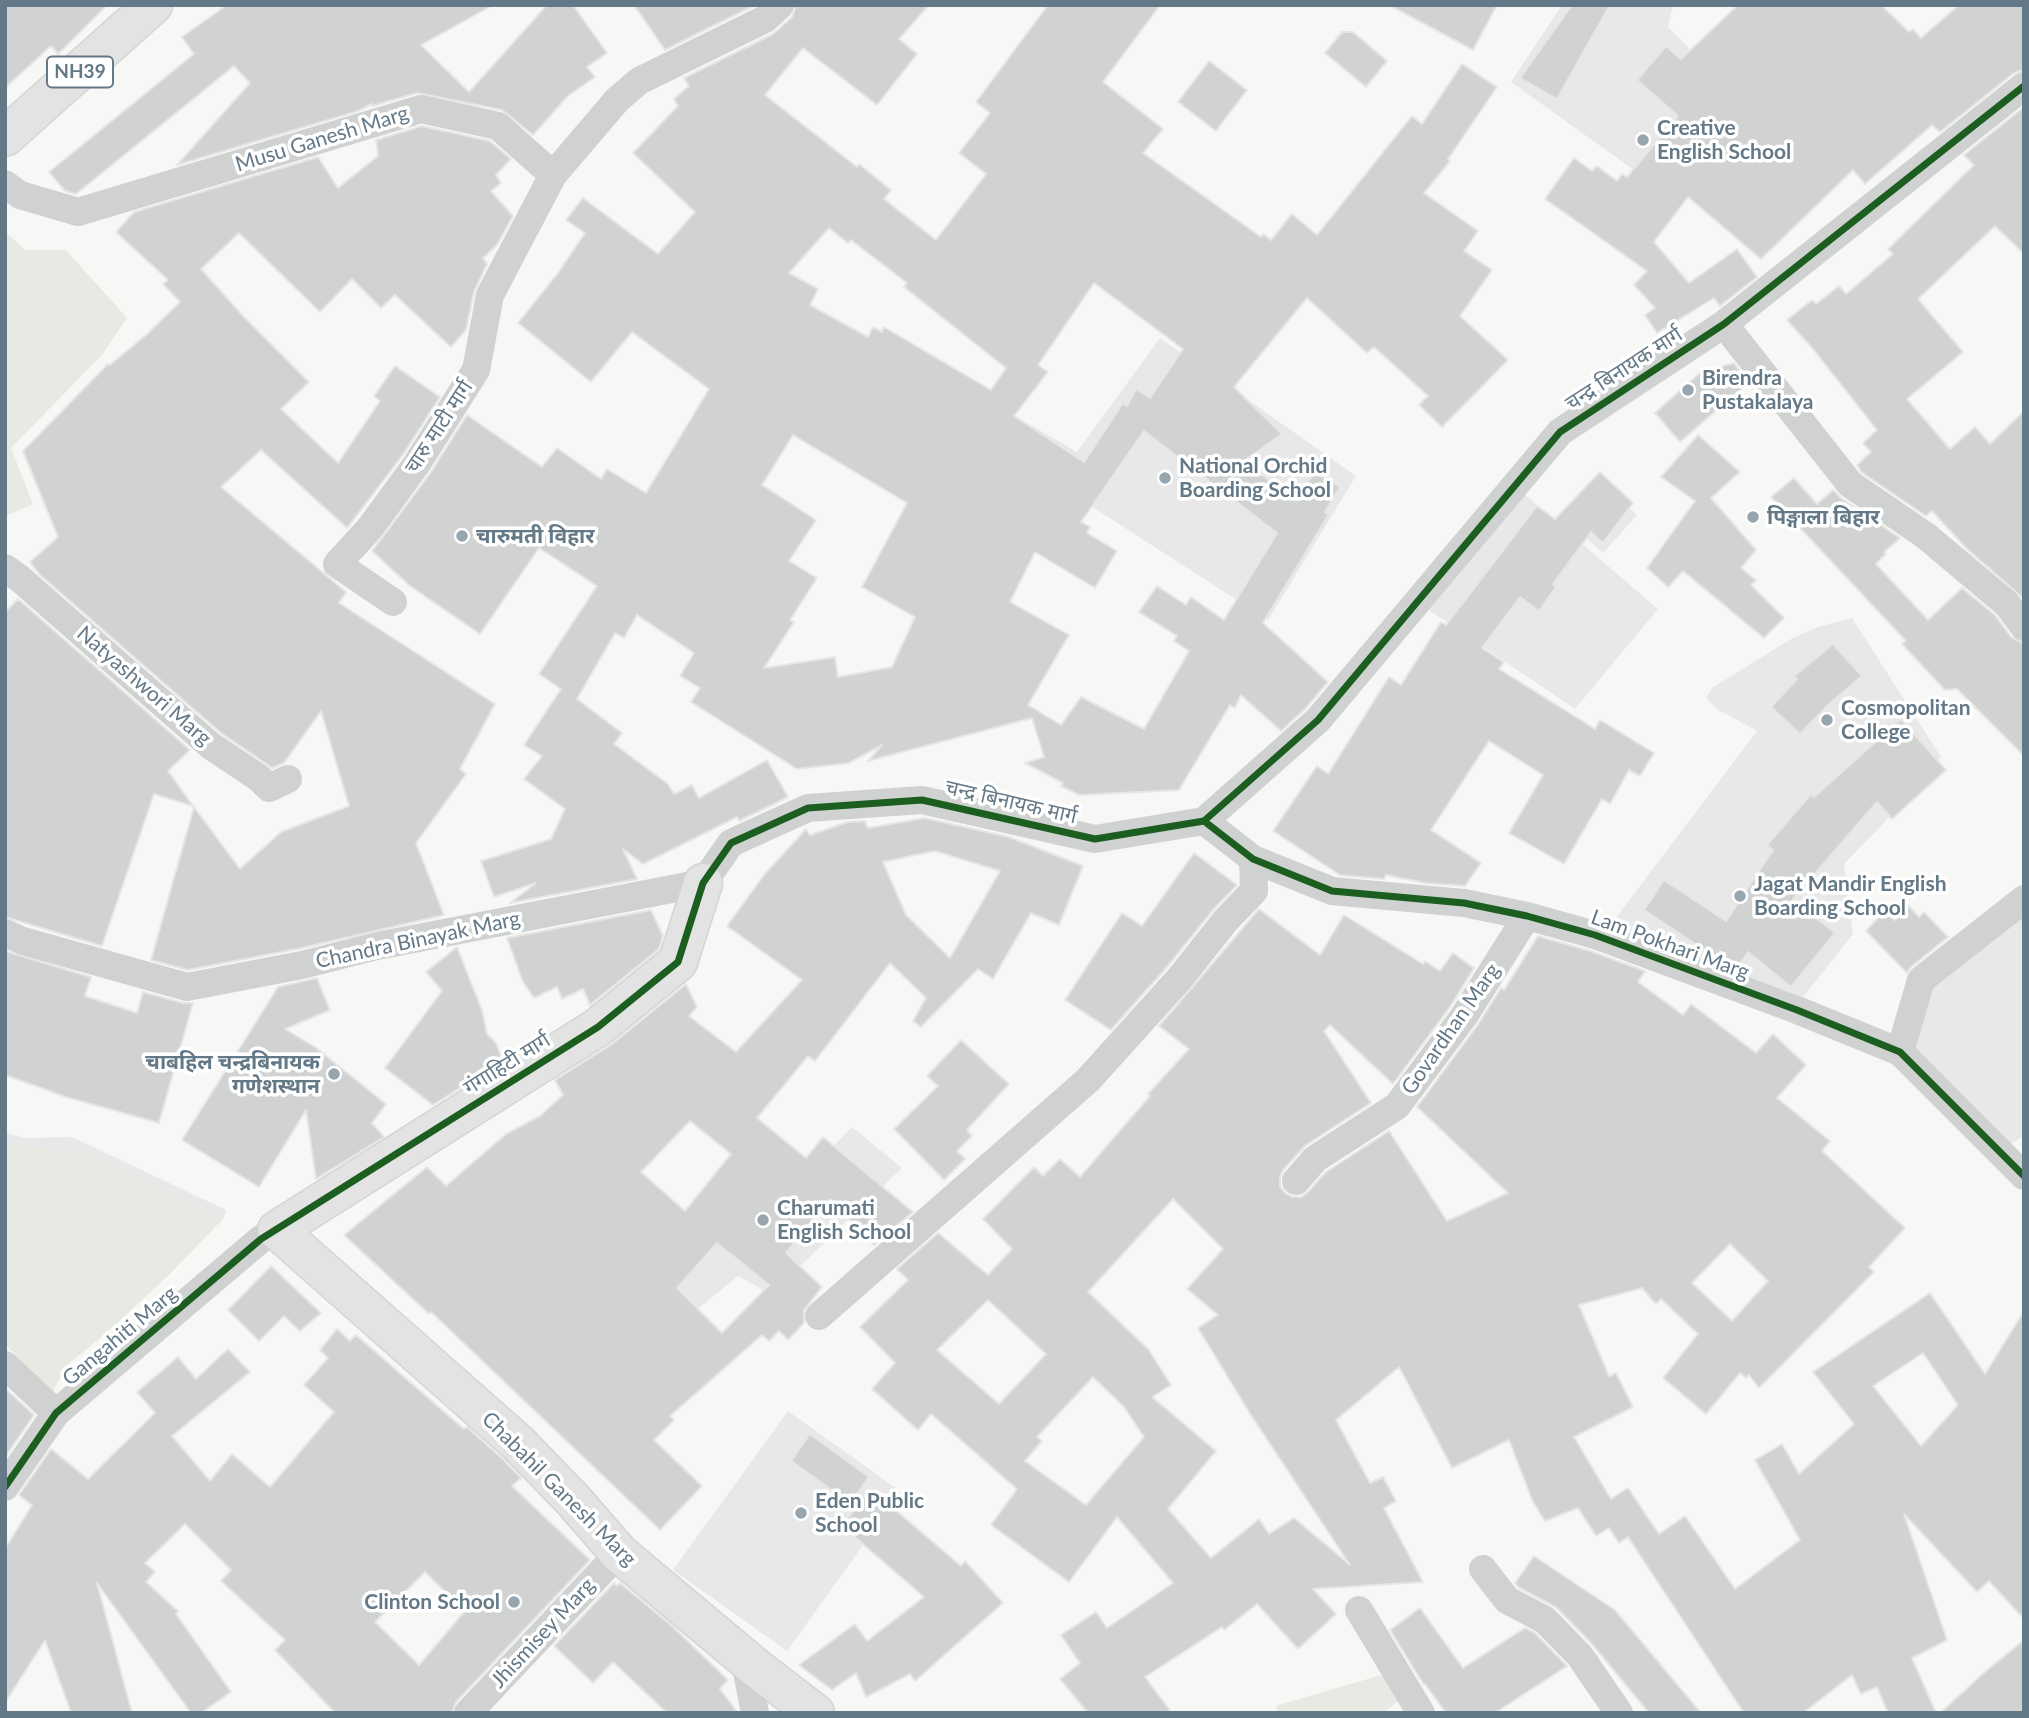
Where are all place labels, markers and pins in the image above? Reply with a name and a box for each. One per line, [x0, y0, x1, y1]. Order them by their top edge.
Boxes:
place label: Creative English School [1657, 115, 1791, 165]
marker: Creative English School [1635, 132, 1651, 148]
place label: Birendra Pustakalaya [1702, 365, 1813, 415]
marker: Birendra Pustakalaya [1680, 382, 1696, 398]
place label: National Orchid Boarding School [1179, 453, 1331, 503]
marker: National Orchid Boarding School [1157, 470, 1173, 486]
place label: पिङ्गाला बिहार [1767, 504, 1880, 530]
marker: पिङ्गाला बिहार [1745, 509, 1761, 525]
place label: चारुमती विहार [476, 523, 594, 549]
marker: चारुमती विहार [454, 528, 470, 544]
place label: Cosmopolitan College [1841, 695, 1970, 745]
marker: Cosmopolitan College [1819, 712, 1835, 728]
place label: Jagat Mandir English Boarding School [1754, 871, 1946, 921]
marker: Jagat Mandir English Boarding School [1732, 888, 1748, 904]
place label: चाबहिल चन्द्रबिनायक गणेशस्थान [145, 1049, 320, 1099]
marker: चाबहिल चन्द्रबिनायक गणेशस्थान [326, 1066, 342, 1082]
place label: Charumati English School [777, 1195, 911, 1245]
marker: Charumati English School [755, 1212, 771, 1228]
place label: Eden Public School [815, 1488, 924, 1538]
marker: Eden Public School [793, 1505, 809, 1521]
place label: Clinton School [364, 1589, 500, 1615]
marker: Clinton School [506, 1594, 522, 1610]

